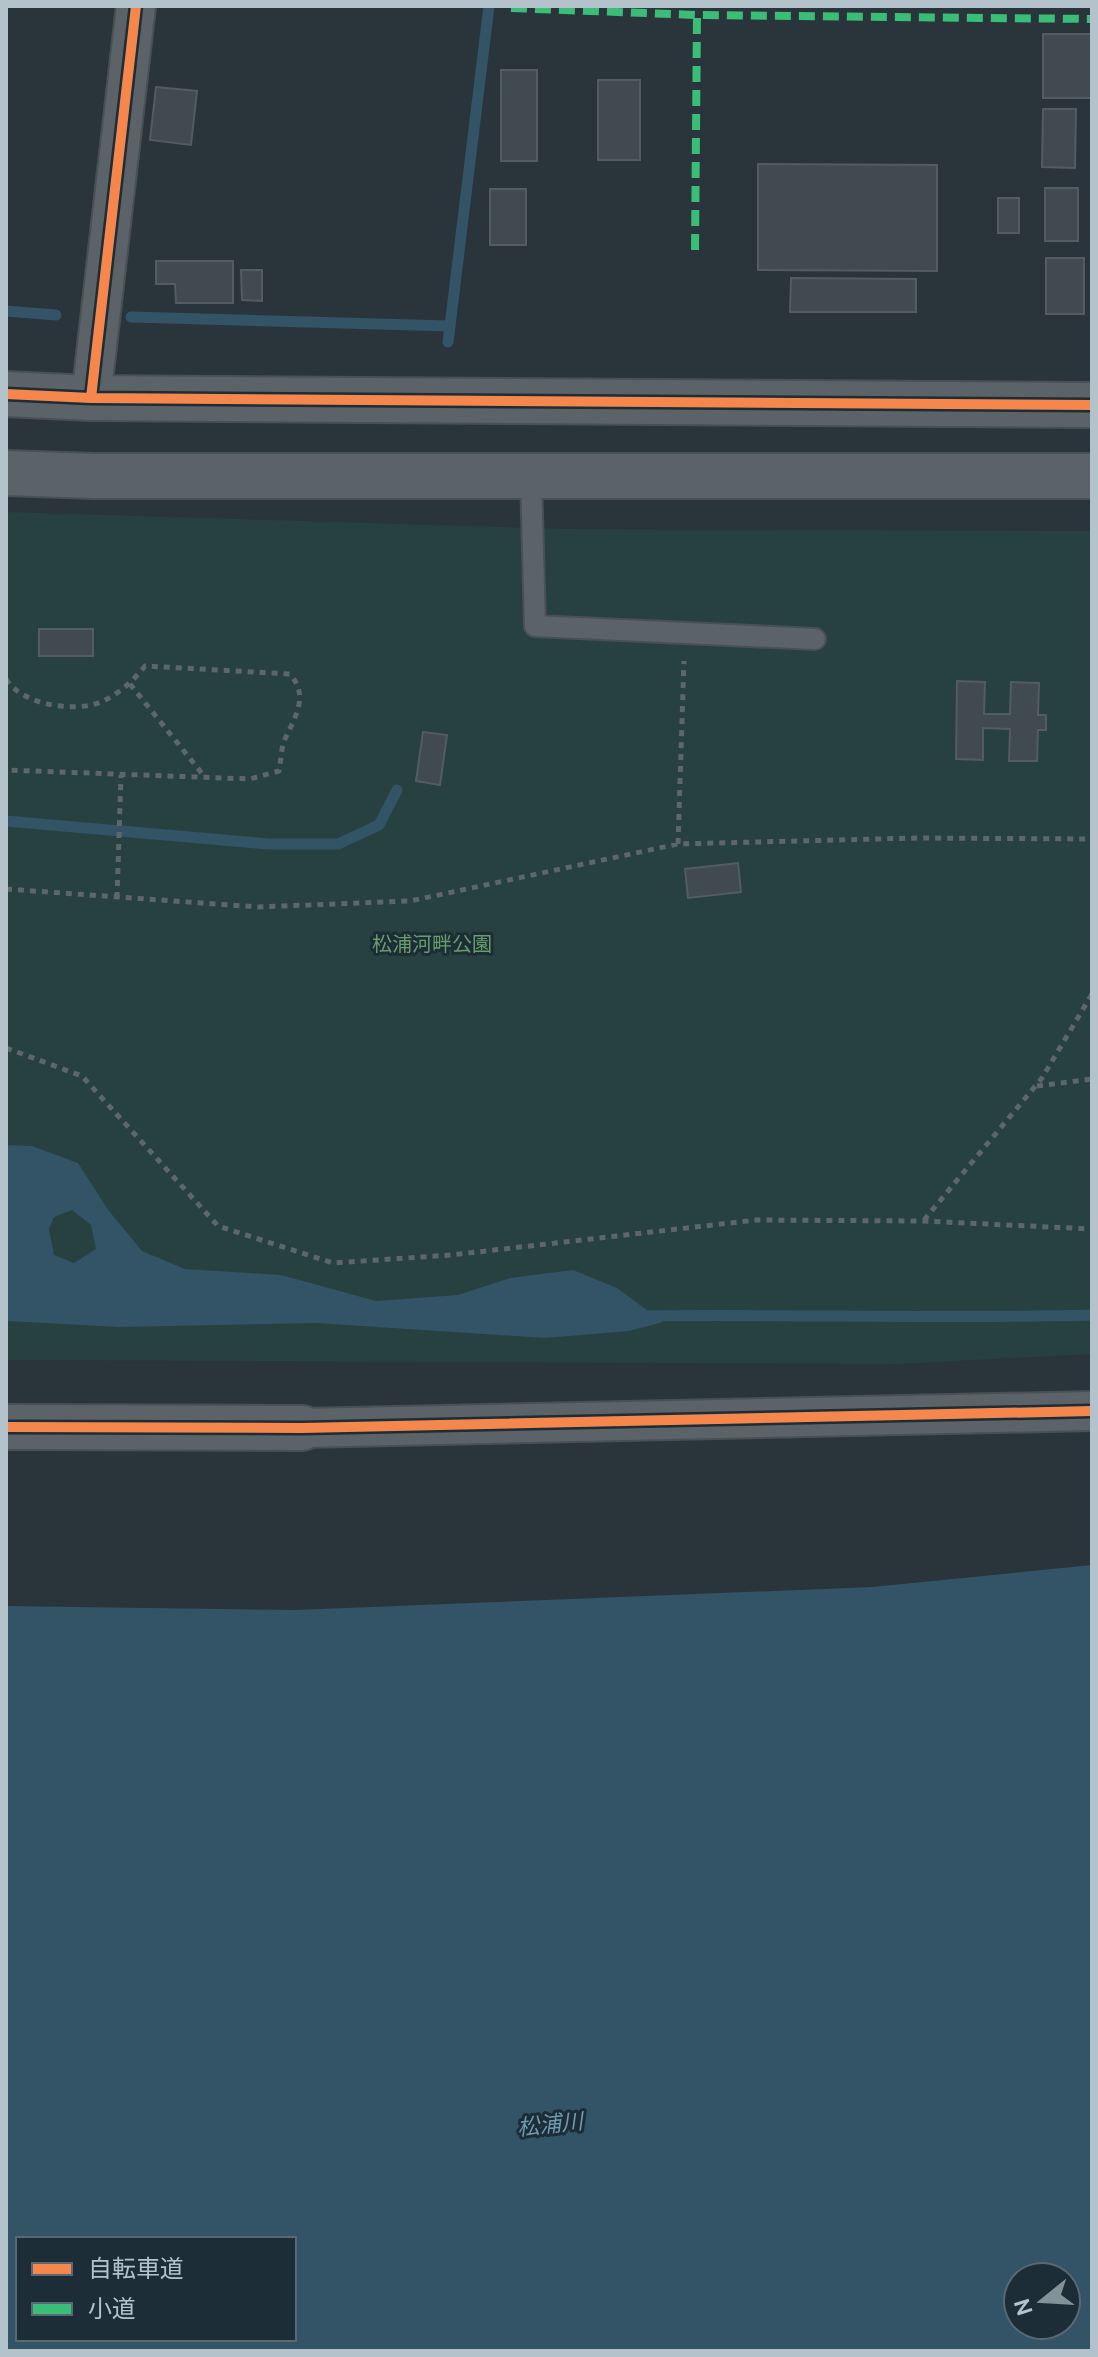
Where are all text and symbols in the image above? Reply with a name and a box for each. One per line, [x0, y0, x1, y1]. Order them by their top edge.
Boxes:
park label: 松浦河畔公園 [372, 932, 492, 955]
water label: 松浦川 [516, 2107, 586, 2139]
legend [16, 2237, 296, 2341]
text: 自転車道 [88, 2255, 184, 2282]
north arrow [1002, 2261, 1082, 2341]
text: 小道 [88, 2295, 136, 2322]
text: N [1008, 2296, 1037, 2319]

